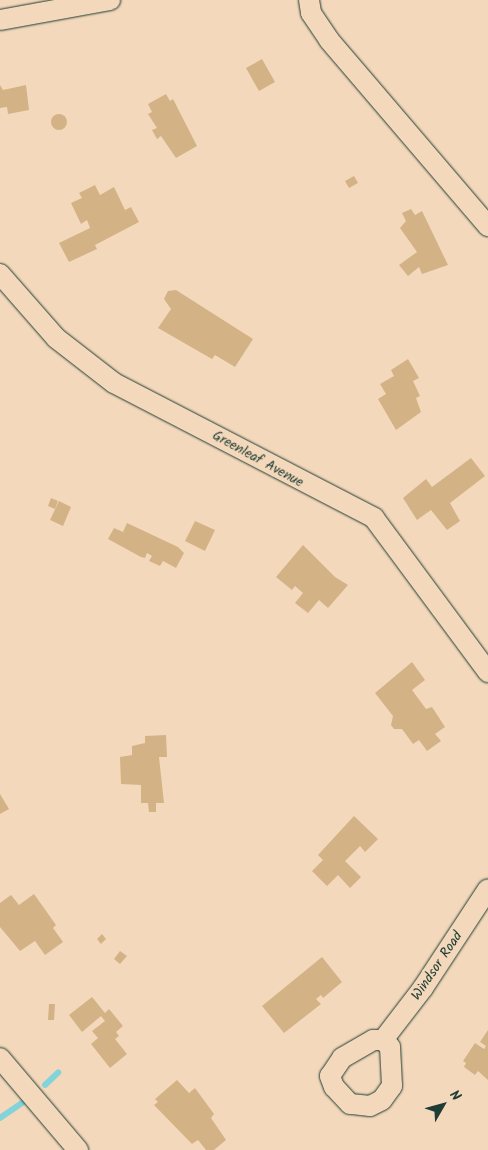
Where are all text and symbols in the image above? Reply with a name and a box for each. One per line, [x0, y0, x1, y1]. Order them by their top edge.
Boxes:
street label: Greenleaf Avenue [209, 427, 307, 491]
street label: Windsor Road [408, 928, 466, 1004]
north arrow [418, 1080, 468, 1130]
text: N [443, 1086, 466, 1106]

